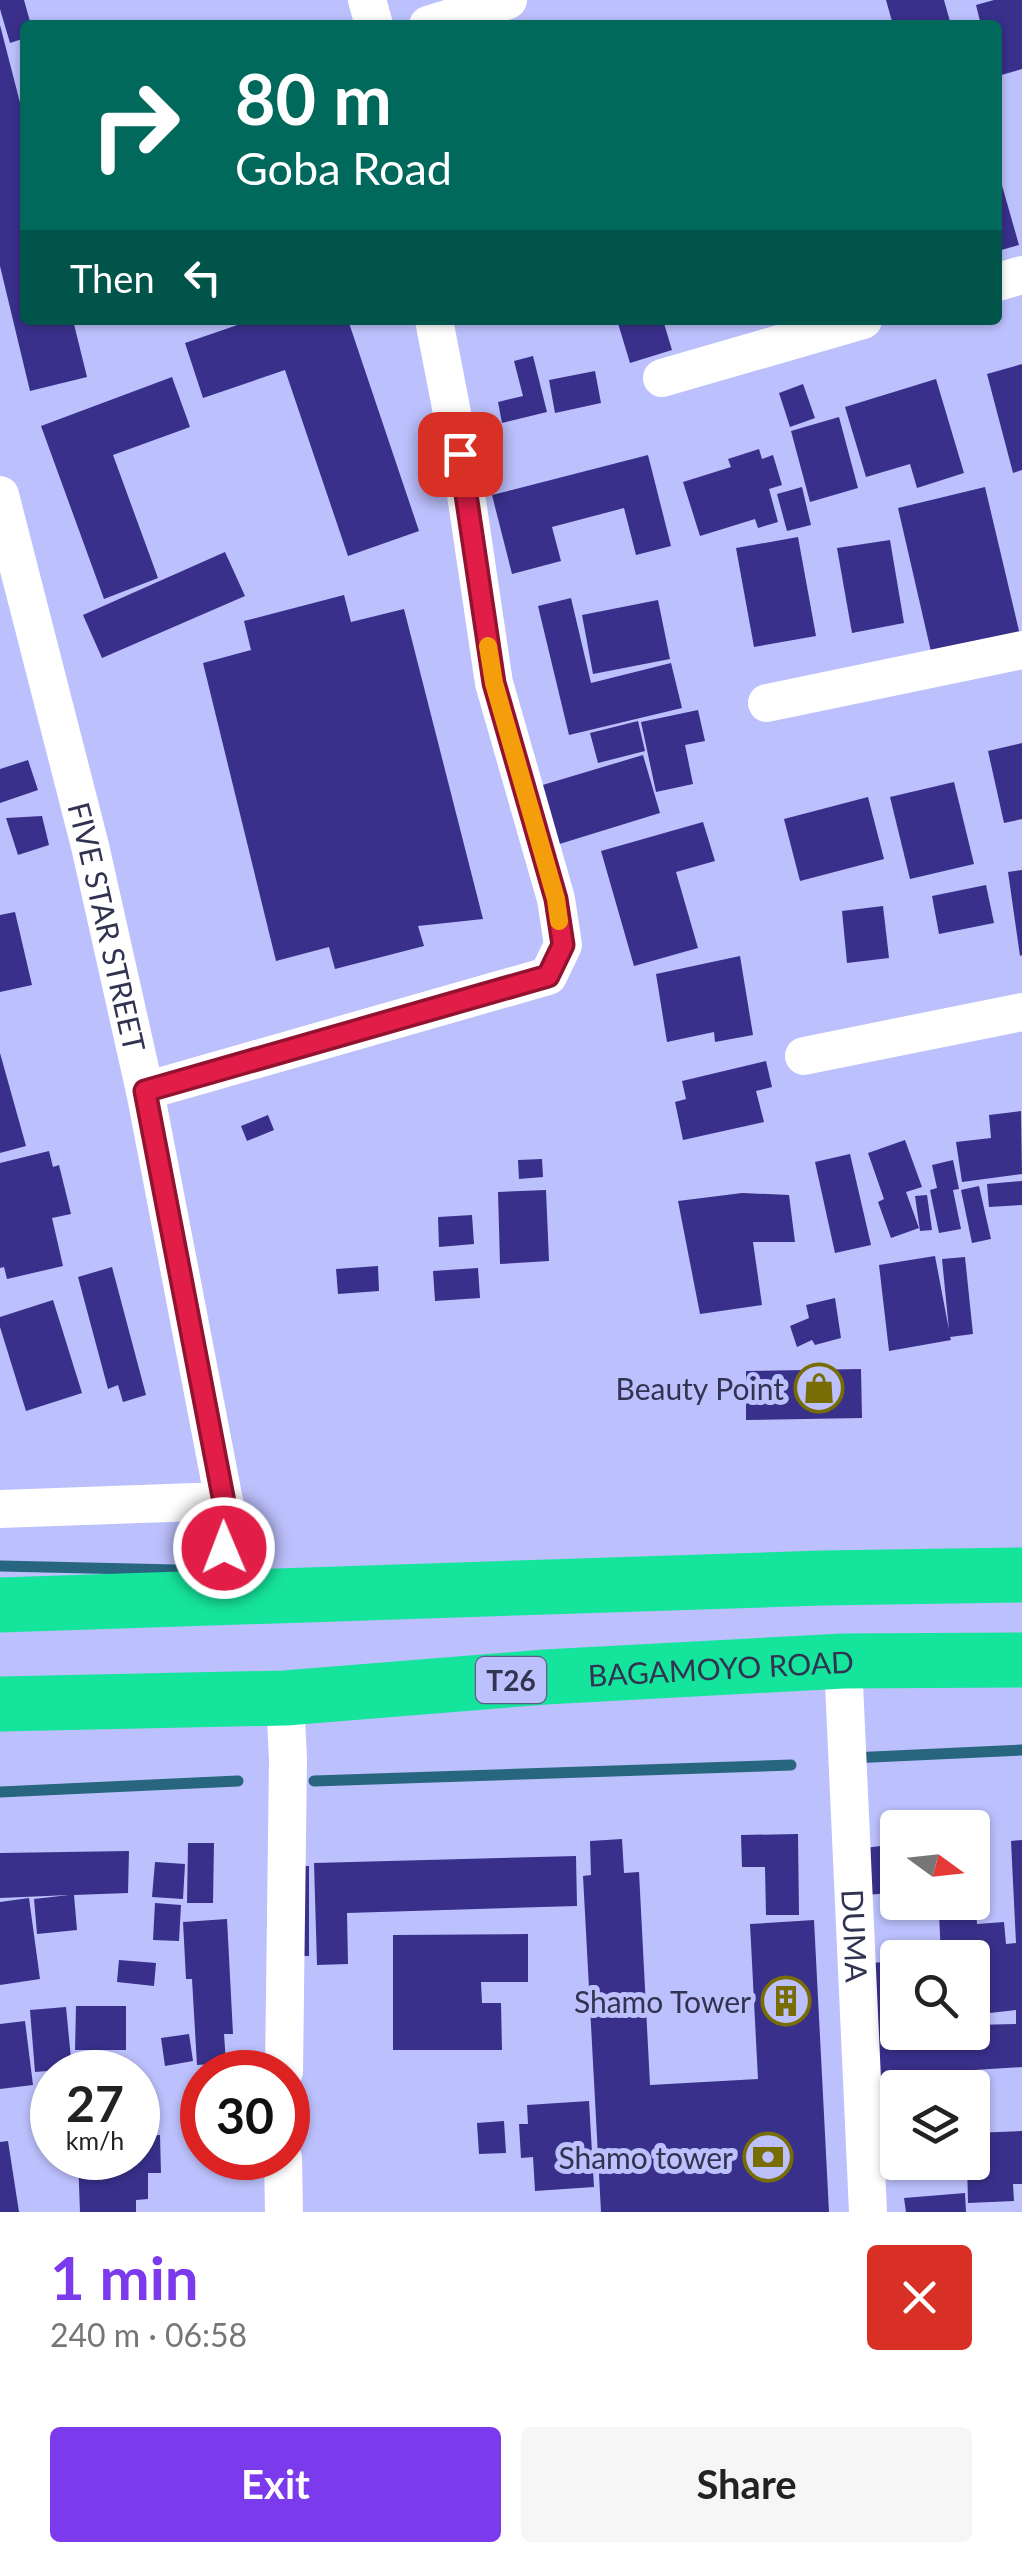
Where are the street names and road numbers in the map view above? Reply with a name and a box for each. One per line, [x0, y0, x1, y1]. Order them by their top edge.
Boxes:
street label: FIVE STAR STREET [61, 798, 154, 1055]
street label: BAGAMOYO ROAD [587, 1642, 855, 1693]
road number: T26 [476, 1657, 546, 1703]
street label: DUMA [835, 1888, 876, 1984]

